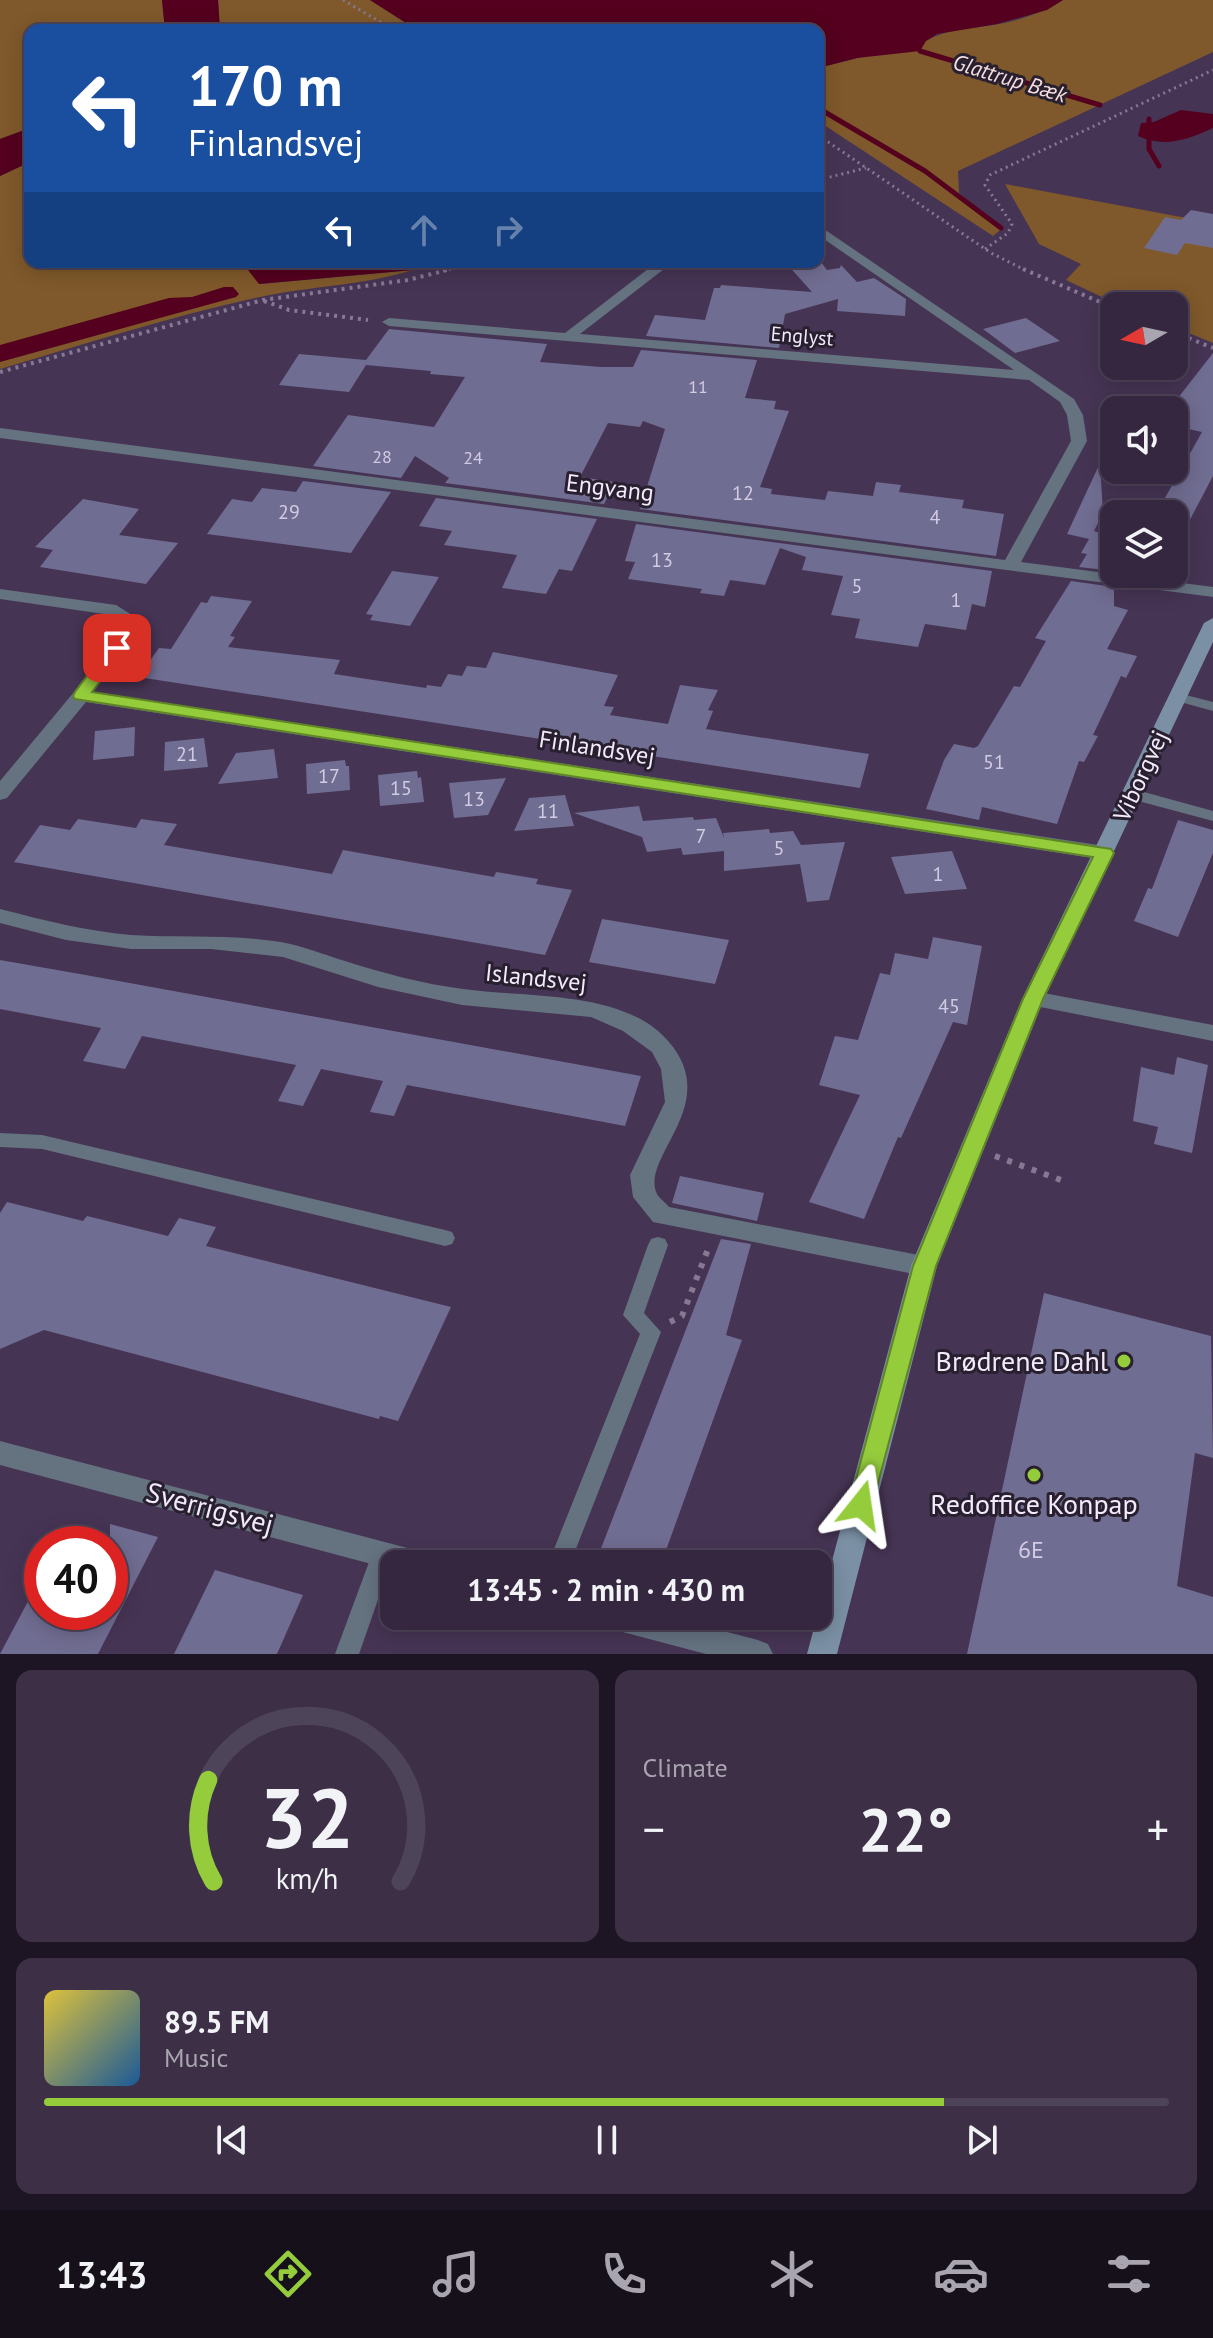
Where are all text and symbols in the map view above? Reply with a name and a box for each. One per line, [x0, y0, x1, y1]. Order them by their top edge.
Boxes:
water label: Glattrup Bæk [950, 47, 1071, 109]
text: 170 m [188, 49, 343, 121]
icon: left [56, 56, 160, 160]
text: Finlandsvej [188, 119, 363, 166]
icon: left [318, 208, 362, 252]
icon: ahead [402, 208, 446, 252]
icon: right [486, 208, 530, 252]
north arrow [1100, 292, 1188, 380]
map controls [1100, 292, 1188, 588]
street label: Englyst [770, 320, 835, 352]
house number: 11 [688, 375, 708, 398]
button: sound [1100, 396, 1188, 484]
house number: 28 [372, 445, 392, 468]
house number: 24 [463, 446, 483, 469]
street label: Engvang [564, 467, 656, 508]
house number: 12 [732, 480, 754, 506]
house number: 29 [278, 499, 300, 525]
button: layers [1100, 500, 1188, 588]
house number: 4 [930, 504, 941, 530]
house number: 13 [651, 547, 673, 573]
house number: 5 [852, 573, 862, 599]
house number: 1 [951, 587, 961, 613]
pin [83, 614, 151, 682]
icon: arrive [95, 626, 139, 670]
street label: Finlandsvej [537, 723, 657, 772]
street label: Viborgvej [1106, 725, 1175, 827]
house number: 21 [176, 741, 198, 767]
house number: 51 [983, 749, 1005, 775]
house number: 17 [318, 763, 340, 789]
house number: 15 [390, 775, 412, 801]
house number: 13 [463, 786, 485, 812]
house number: 11 [537, 798, 559, 824]
house number: 7 [696, 823, 706, 849]
house number: 5 [774, 835, 784, 861]
house number: 1 [933, 861, 943, 887]
street label: Islandsvej [484, 957, 588, 998]
house number: 45 [938, 993, 960, 1019]
place label: Brødrene Dahl [936, 1342, 1108, 1379]
marker: Brødrene Dahl [1115, 1352, 1133, 1370]
position arrow [819, 1463, 903, 1547]
marker: Redoffice Konpap [1025, 1466, 1043, 1484]
street label: Sverrigsvej [142, 1473, 278, 1542]
place label: Redoffice Konpap [930, 1485, 1138, 1522]
speed limit sign: 40 [24, 1526, 128, 1630]
house number: 6E [1018, 1534, 1044, 1565]
text: 13:45 · 2 min · 430 m [467, 1570, 745, 1609]
text: Climate [643, 1751, 728, 1784]
text: 32 [260, 1763, 354, 1871]
text: 22° [859, 1790, 953, 1868]
text: − [643, 1800, 665, 1857]
text: + [1147, 1800, 1169, 1857]
text: km/h [276, 1860, 339, 1897]
text: 89.5 FM [164, 2002, 269, 2041]
text: Music [164, 2041, 228, 2074]
icon: previous [210, 2118, 254, 2162]
icon: pause [585, 2118, 629, 2162]
icon: next [960, 2118, 1004, 2162]
icon: directions [260, 2246, 316, 2302]
icon: music [428, 2246, 484, 2302]
icon: phone [596, 2246, 652, 2302]
icon: climate [764, 2246, 820, 2302]
icon: car [933, 2246, 989, 2302]
icon: filters [1101, 2246, 1157, 2302]
text: 13:43 [56, 2251, 147, 2298]

